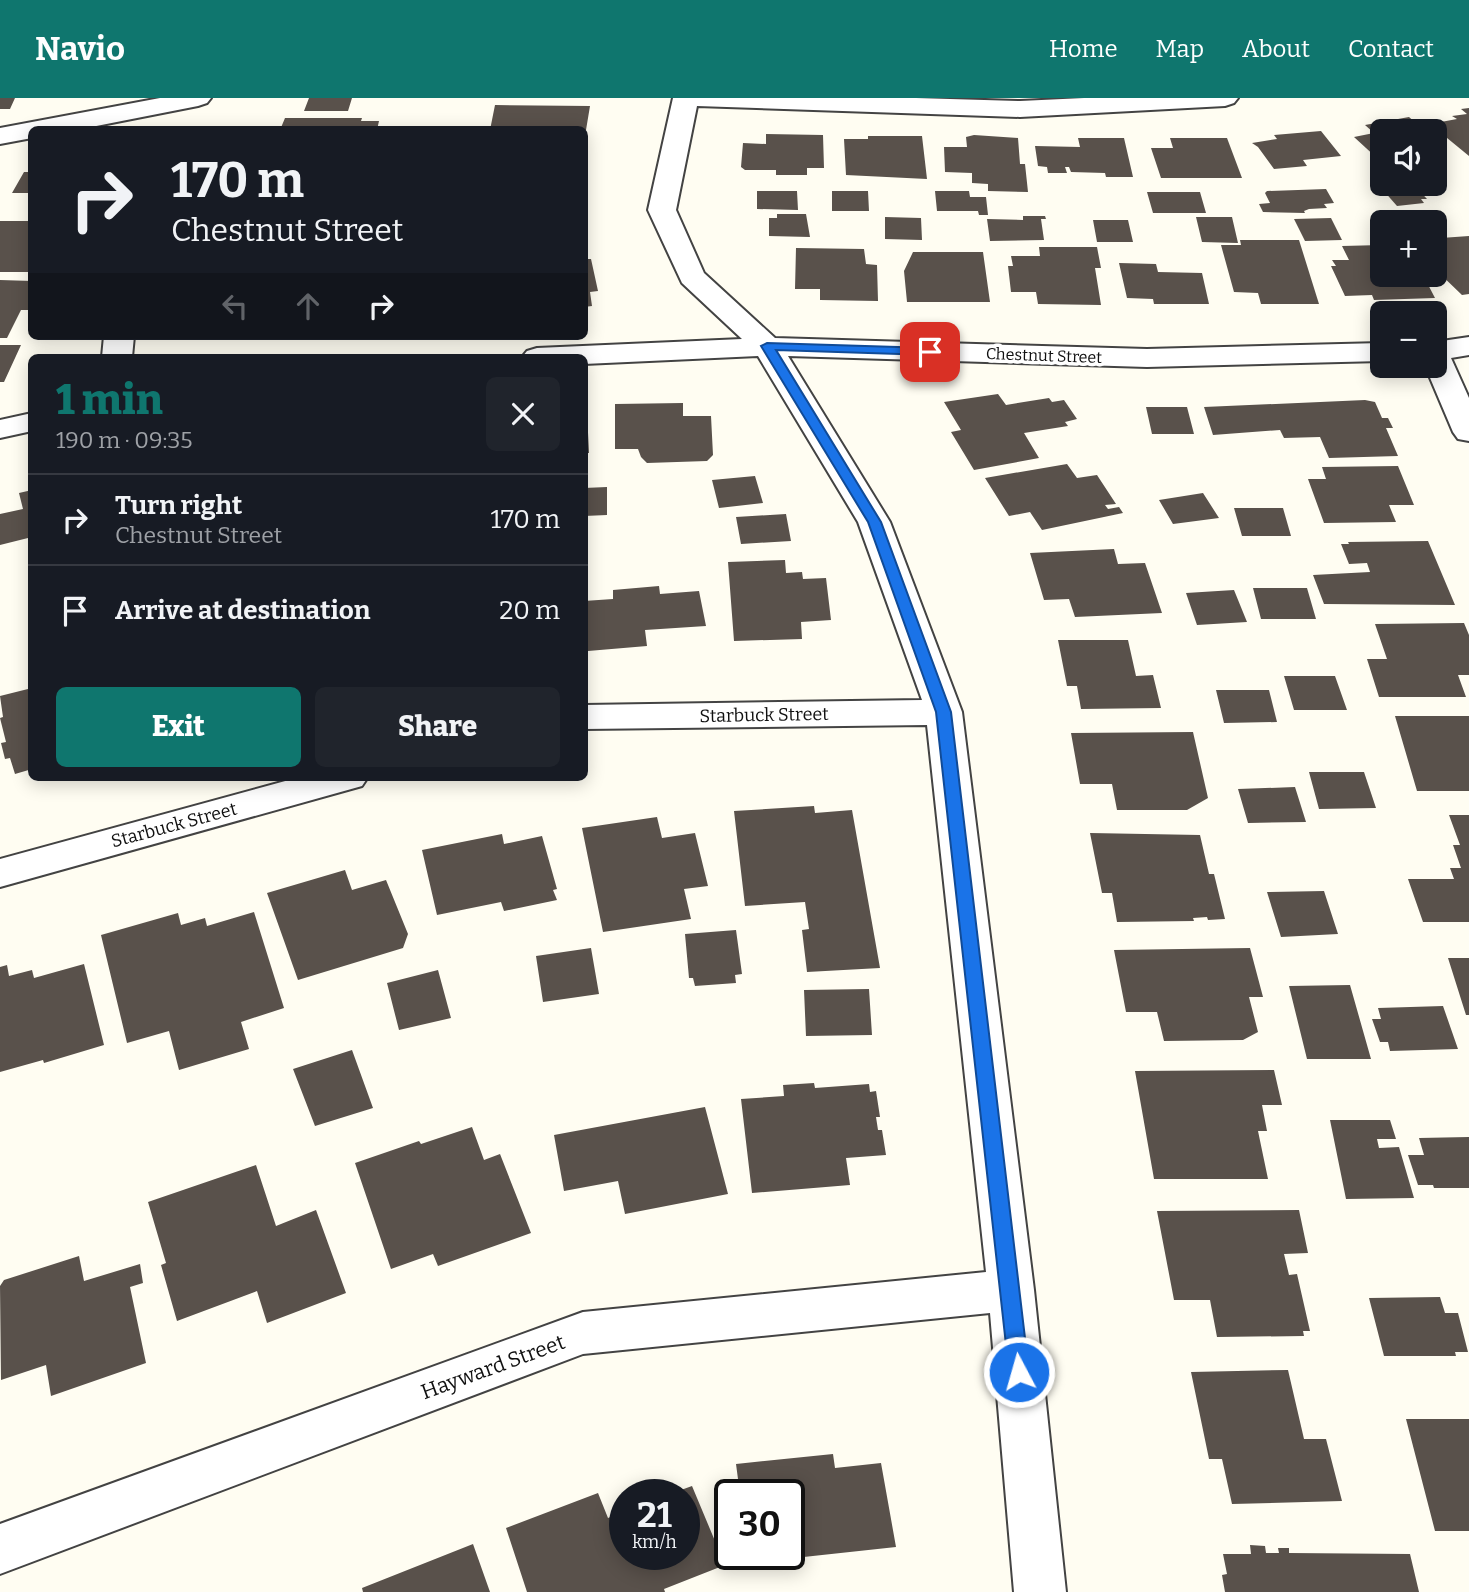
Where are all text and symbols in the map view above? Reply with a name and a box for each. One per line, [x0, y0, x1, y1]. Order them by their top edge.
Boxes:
text: Navio [35, 29, 125, 69]
text: Home [1049, 35, 1118, 63]
text: Map [1156, 35, 1204, 63]
text: About [1242, 35, 1310, 63]
text: Contact [1348, 35, 1434, 63]
map controls [1370, 119, 1447, 378]
button: sound [1370, 119, 1447, 196]
text: 170 m [171, 151, 304, 210]
icon: right [56, 154, 147, 245]
button: + [1370, 210, 1447, 287]
text: Chestnut Street [171, 211, 403, 249]
icon: left [216, 287, 254, 325]
icon: ahead [289, 287, 327, 325]
icon: right [362, 287, 400, 325]
button: − [1370, 301, 1447, 378]
pin [900, 322, 960, 382]
icon: arrive [911, 333, 949, 371]
street label: Chestnut Street [986, 344, 1103, 367]
text: 1 min [56, 375, 163, 425]
button: close [486, 377, 560, 451]
text: 190 m · 09:35 [56, 426, 193, 454]
text: Turn right [115, 490, 242, 521]
icon: right [56, 501, 94, 539]
text: 170 m [490, 504, 560, 535]
text: Chestnut Street [115, 521, 282, 549]
icon: arrive [56, 592, 94, 630]
text: Arrive at destination [115, 595, 370, 626]
text: 20 m [499, 595, 560, 626]
button: Exit [56, 687, 301, 767]
button: Share [315, 687, 560, 767]
street label: Starbuck Street [699, 703, 829, 727]
street label: Starbuck Street [109, 797, 240, 852]
street label: Hayward Street [417, 1329, 569, 1405]
position arrow [982, 1335, 1056, 1409]
speed limit sign: 30 [714, 1479, 805, 1570]
text: 21 [637, 1494, 672, 1536]
text: km/h [632, 1531, 677, 1553]

